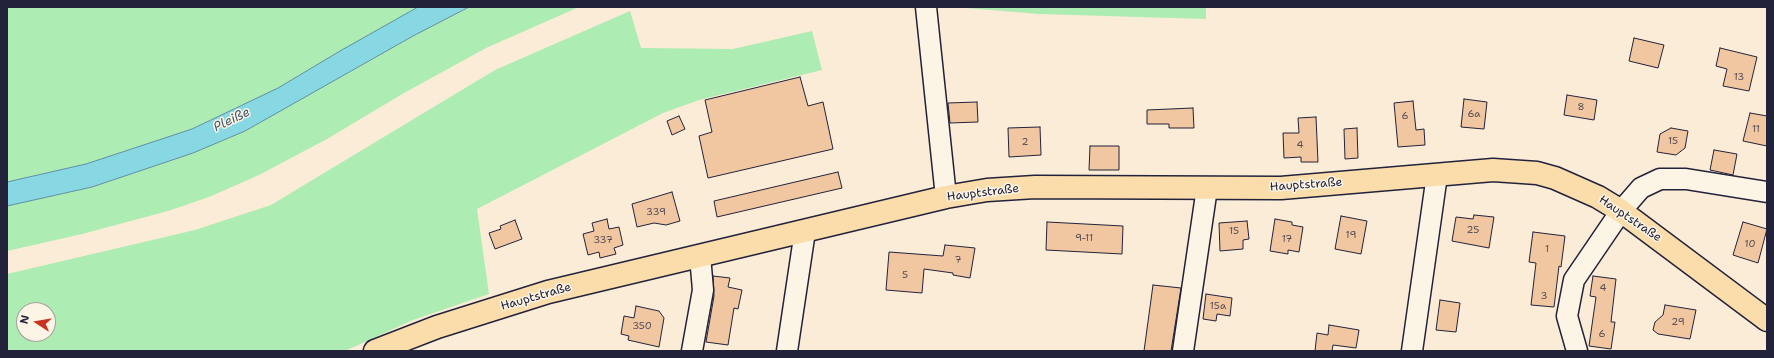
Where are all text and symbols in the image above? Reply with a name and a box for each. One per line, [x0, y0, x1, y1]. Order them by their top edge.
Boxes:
house number: 13 [1734, 71, 1744, 83]
house number: 8 [1578, 101, 1584, 113]
water label: Pleiße [211, 104, 253, 136]
house number: 6a [1467, 108, 1481, 120]
house number: 6 [1402, 110, 1408, 122]
house number: 11 [1752, 123, 1760, 135]
house number: 15 [1668, 135, 1678, 147]
house number: 2 [1022, 136, 1028, 148]
house number: 4 [1297, 139, 1303, 151]
street label: Hauptstraße [1269, 175, 1343, 195]
street label: Hauptstraße [946, 181, 1020, 205]
street label: Hauptstraße [1596, 193, 1664, 245]
house number: 339 [646, 206, 666, 218]
house number: 25 [1467, 224, 1479, 236]
house number: 15 [1229, 225, 1239, 237]
house number: 19 [1346, 229, 1356, 241]
house number: 9-11 [1075, 232, 1093, 244]
house number: 17 [1282, 233, 1292, 245]
house number: 337 [593, 234, 613, 246]
house number: 10 [1745, 238, 1755, 250]
house number: 1 [1545, 243, 1549, 255]
house number: 7 [955, 254, 961, 266]
house number: 5 [902, 269, 908, 281]
street label: Hauptstraße [499, 280, 573, 314]
house number: 4 [1600, 282, 1606, 294]
house number: 3 [1541, 290, 1547, 302]
house number: 15a [1210, 300, 1226, 312]
north arrow [16, 302, 56, 342]
text: N [17, 314, 33, 325]
house number: 29 [1671, 316, 1685, 328]
house number: 350 [632, 320, 652, 332]
house number: 6 [1599, 328, 1605, 340]

